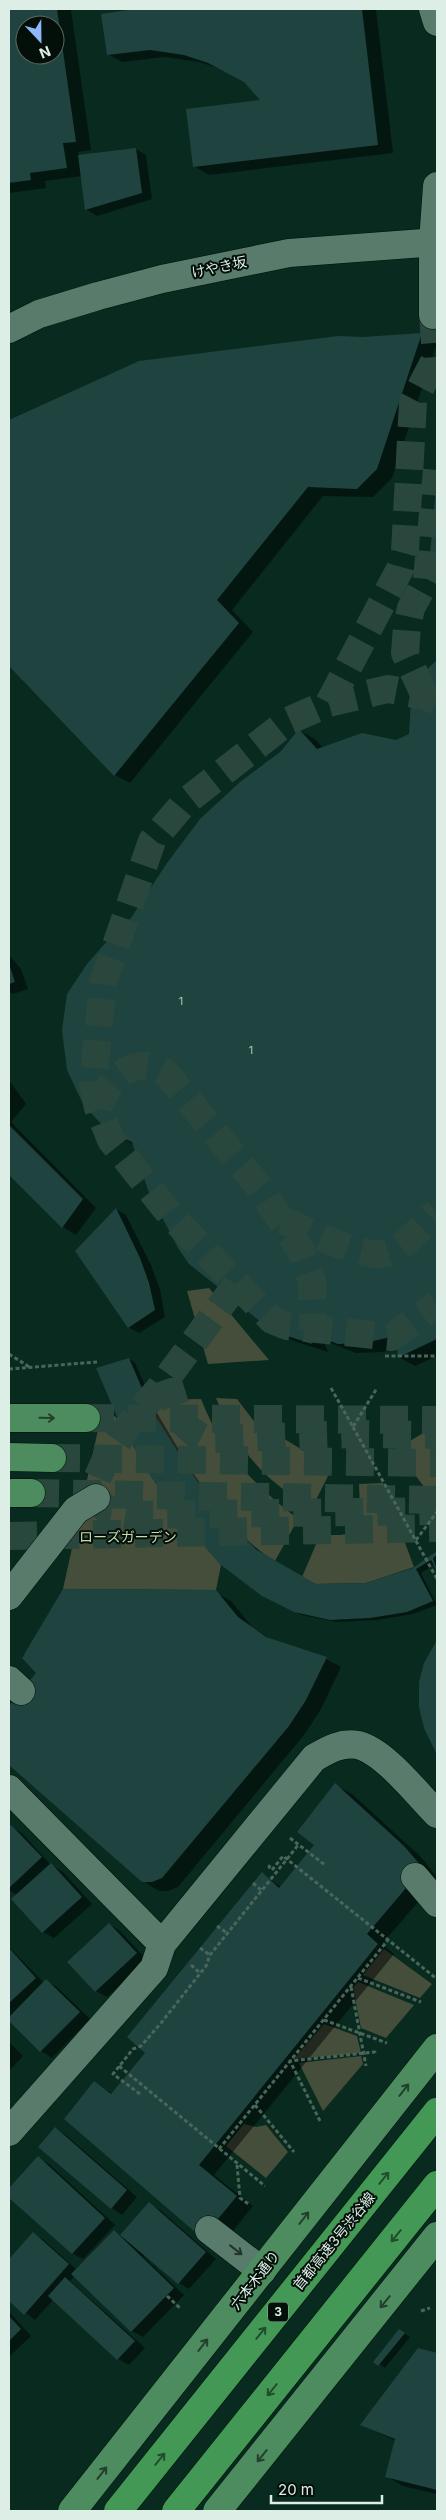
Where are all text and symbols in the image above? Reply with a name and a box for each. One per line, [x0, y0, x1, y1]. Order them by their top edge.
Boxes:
north arrow [15, 15, 65, 65]
text: N [37, 43, 53, 62]
street label: けやき坂 [190, 252, 248, 281]
house number: 1 [179, 994, 183, 1008]
house number: 1 [249, 1043, 253, 1057]
one-way arrow [39, 1413, 55, 1423]
park label: ローズガーデン [79, 1528, 177, 1545]
one-way arrow [399, 2084, 410, 2097]
one-way arrow [379, 2172, 390, 2185]
street label: 首都高速3号渋谷線 [289, 2188, 378, 2293]
one-way arrow [298, 2212, 309, 2225]
one-way arrow [390, 2229, 401, 2242]
one-way arrow [229, 2245, 242, 2256]
street label: 六本木通り [226, 2247, 283, 2313]
one-way arrow [379, 2295, 390, 2308]
road number: 3 [268, 2302, 288, 2322]
one-way arrow [256, 2326, 267, 2339]
one-way arrow [198, 2338, 208, 2352]
one-way arrow [267, 2384, 278, 2397]
one-way arrow [256, 2449, 267, 2462]
one-way arrow [154, 2453, 165, 2466]
one-way arrow [97, 2467, 108, 2480]
scale bar [271, 2472, 382, 2504]
text: 20 m [278, 2480, 314, 2499]

